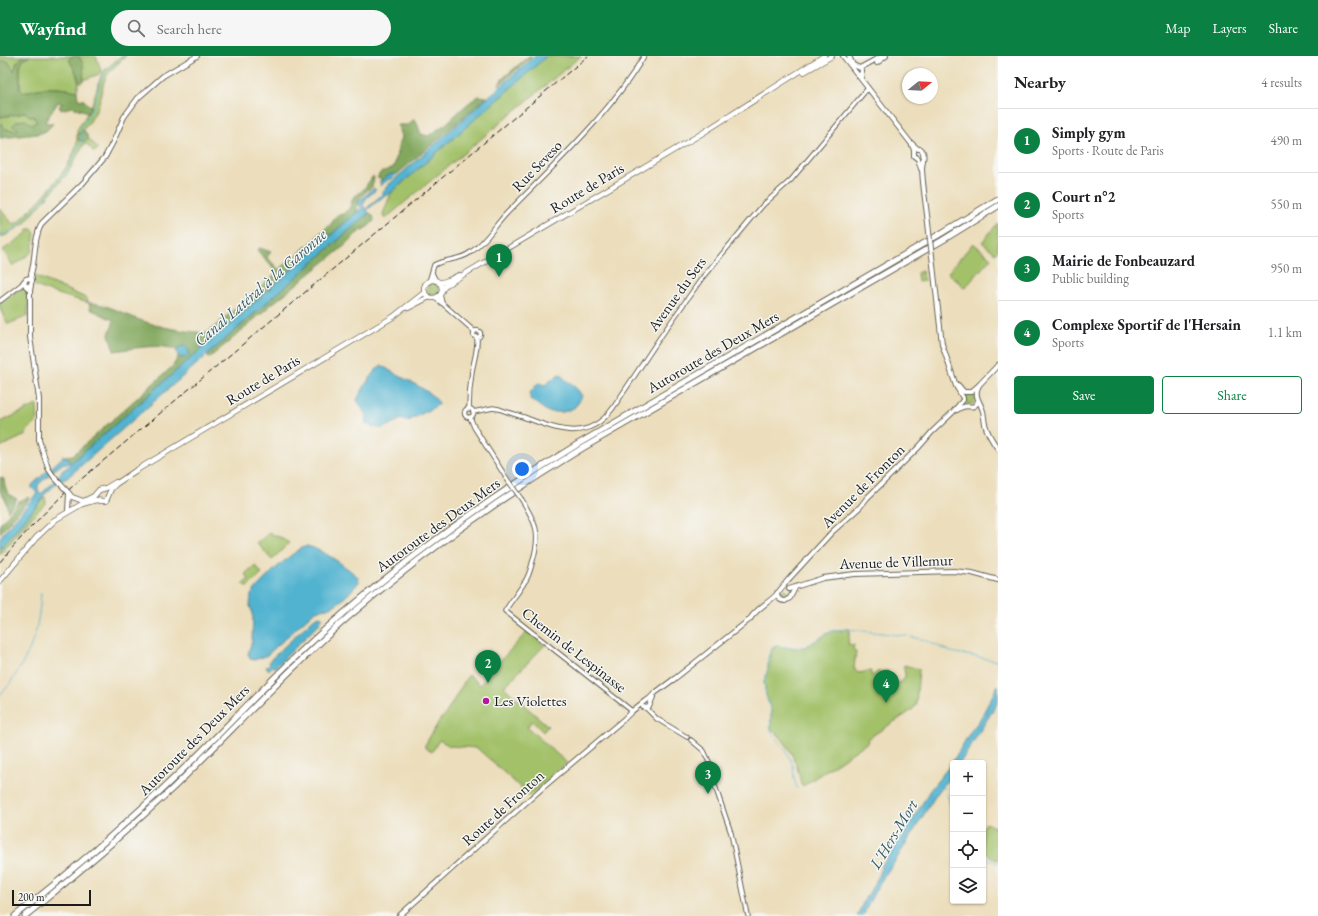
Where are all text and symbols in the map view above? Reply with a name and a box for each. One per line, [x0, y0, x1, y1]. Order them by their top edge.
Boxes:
search box [111, 10, 391, 46]
text: Wayfind [20, 16, 87, 41]
icon: search [125, 17, 147, 39]
text: Search here [157, 19, 222, 38]
text: Map [1165, 19, 1190, 37]
text: Layers [1212, 19, 1247, 37]
text: Share [1269, 19, 1298, 37]
north arrow [902, 68, 938, 104]
text: Nearby [1014, 71, 1066, 93]
text: 4 results [1261, 74, 1302, 91]
text: Simply gym [1052, 123, 1126, 142]
text: 1 [1024, 132, 1030, 149]
text: 490 m [1271, 132, 1302, 149]
street label: Rue Seveso [507, 136, 566, 195]
text: Sports · Route de Paris [1052, 142, 1164, 159]
street label: Route de Paris [546, 158, 627, 217]
text: Court n°2 [1052, 187, 1115, 206]
text: 2 [1024, 196, 1030, 213]
text: 550 m [1271, 196, 1302, 213]
text: Sports [1052, 206, 1084, 223]
water label: Canal Latéral à la Garonne [190, 224, 331, 351]
pin: 1 [486, 244, 512, 277]
text: Mairie de Fonbeauzard [1052, 251, 1195, 270]
street label: Avenue du Sers [643, 253, 710, 335]
text: 3 [1024, 260, 1030, 277]
text: 950 m [1271, 260, 1302, 277]
text: Public building [1052, 270, 1129, 287]
street label: Autoroute des Deux Mers [643, 306, 782, 398]
text: Complexe Sportif de l'Hersain [1052, 315, 1241, 334]
text: 4 [1024, 324, 1030, 341]
text: 1.1 km [1268, 324, 1302, 341]
text: Sports [1052, 334, 1084, 351]
street label: Route de Paris [222, 350, 303, 409]
button: Save [1014, 376, 1154, 414]
button: Share [1162, 376, 1302, 414]
street label: Avenue de Fronton [816, 440, 909, 532]
your location [512, 459, 532, 479]
street label: Autoroute des Deux Mers [371, 473, 504, 577]
street label: Avenue de Villemur [838, 550, 953, 573]
street label: Chemin de Lespinasse [518, 603, 630, 696]
pin: 2 [475, 650, 501, 683]
pin: 4 [873, 670, 899, 703]
street label: Autoroute des Deux Mers [134, 680, 253, 800]
place label: Les Violettes [494, 691, 567, 710]
marker: Les Violettes [481, 696, 491, 706]
map controls [950, 760, 986, 904]
button: + [950, 760, 986, 796]
pin: 3 [695, 761, 721, 794]
street label: Route de Fronton [458, 766, 548, 850]
water label: L'Hers-Mort [864, 795, 923, 874]
button: − [950, 796, 986, 832]
button: locate [950, 832, 986, 868]
button: layers [950, 868, 986, 904]
scale bar [12, 888, 91, 907]
text: 200 m [18, 890, 45, 904]

